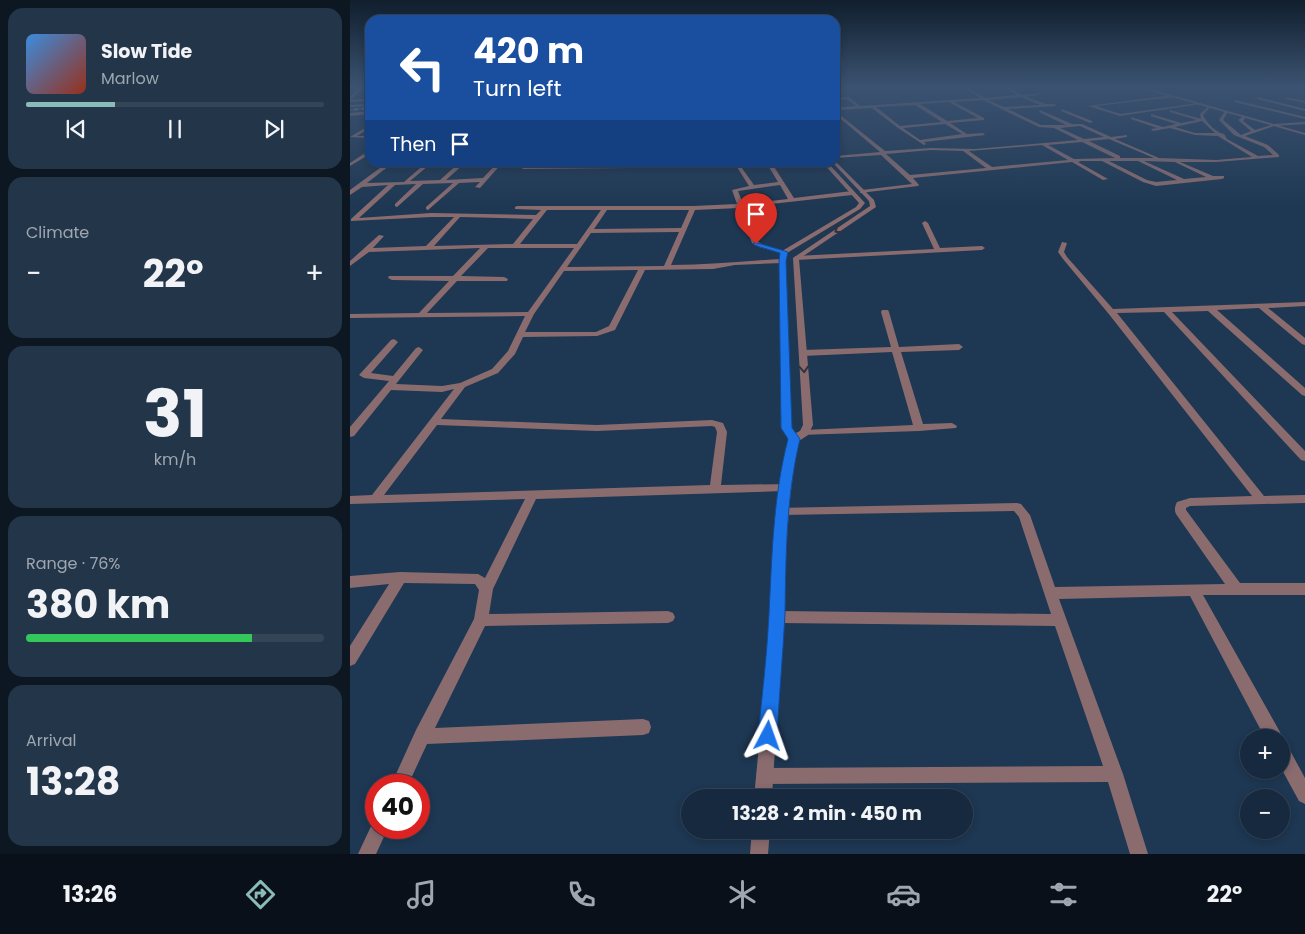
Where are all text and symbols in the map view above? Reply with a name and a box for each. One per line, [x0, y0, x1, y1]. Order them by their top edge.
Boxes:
text: 420 m [473, 26, 584, 75]
icon: left [390, 35, 455, 100]
text: Slow Tide [101, 38, 192, 65]
text: Marlow [101, 67, 159, 90]
text: Turn left [473, 73, 561, 104]
icon: previous [62, 115, 90, 143]
icon: pause [161, 115, 189, 143]
icon: next [260, 115, 288, 143]
icon: arrive [446, 130, 474, 158]
text: Then [390, 131, 436, 158]
pin [735, 193, 777, 244]
icon: arrive [742, 200, 770, 228]
text: Climate [26, 221, 89, 244]
one-way arrow [835, 223, 844, 233]
text: 22° [143, 247, 204, 300]
text: − [26, 254, 41, 293]
text: + [305, 254, 324, 293]
one-way arrow [799, 365, 810, 373]
text: 31 [143, 369, 207, 460]
text: km/h [154, 448, 196, 471]
text: Range · 76% [26, 552, 121, 575]
text: 380 km [26, 578, 170, 631]
position arrow [741, 709, 793, 761]
text: Arrival [26, 729, 76, 752]
map controls [1240, 729, 1290, 839]
button: + [1240, 729, 1290, 779]
text: 13:28 [26, 755, 120, 808]
speed limit sign: 40 [365, 774, 430, 839]
button: − [1240, 789, 1290, 839]
text: 13:28 · 2 min · 450 m [732, 800, 922, 827]
icon: directions [243, 877, 278, 912]
icon: music [404, 877, 439, 912]
icon: phone [564, 877, 599, 912]
icon: climate [725, 877, 760, 912]
icon: car [886, 877, 921, 912]
icon: filters [1046, 877, 1081, 912]
text: 13:26 [63, 879, 117, 910]
text: 22° [1207, 879, 1242, 910]

